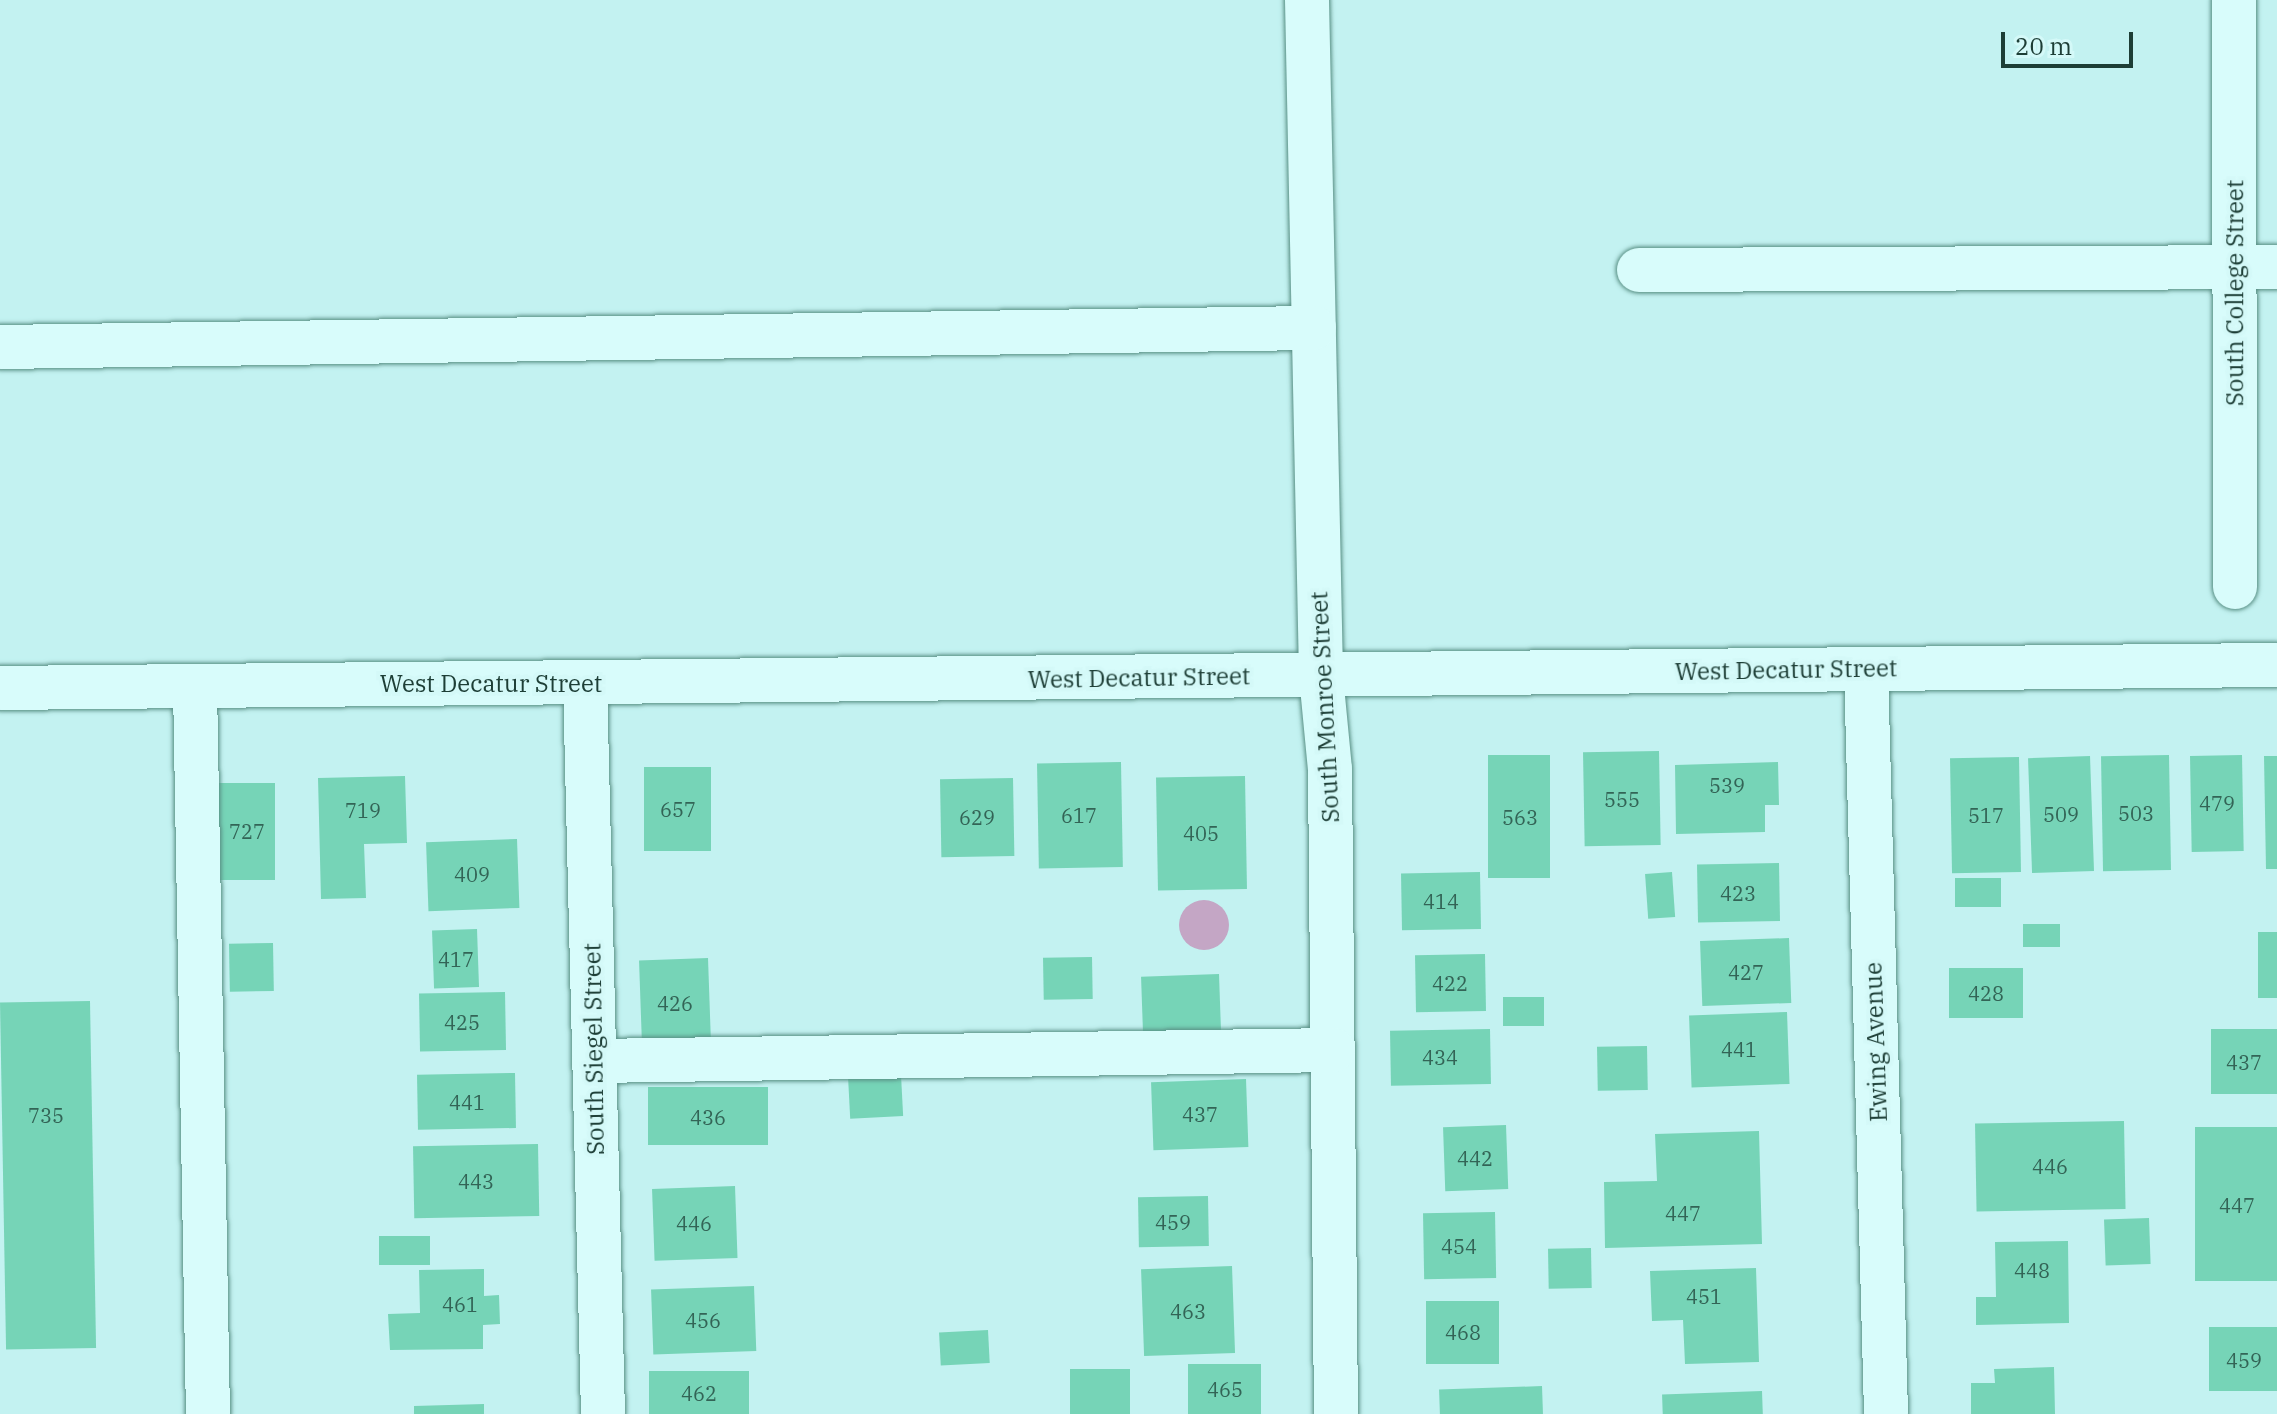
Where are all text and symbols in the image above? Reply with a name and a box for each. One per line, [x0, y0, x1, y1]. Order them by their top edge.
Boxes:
scale bar [2005, 16, 2137, 66]
text: 20 m [2015, 30, 2072, 62]
street label: South College Street [2221, 180, 2249, 406]
street label: South Monroe Street [1305, 591, 1345, 823]
street label: West Decatur Street [1675, 654, 1897, 686]
street label: West Decatur Street [1028, 662, 1250, 694]
street label: West Decatur Street [380, 670, 602, 698]
house number: 539 [1709, 773, 1745, 797]
house number: 555 [1604, 787, 1640, 811]
house number: 479 [2199, 791, 2235, 815]
house number: 657 [660, 797, 696, 821]
house number: 719 [345, 798, 381, 822]
house number: 503 [2118, 801, 2154, 825]
house number: 509 [2043, 802, 2079, 826]
house number: 617 [1061, 803, 1097, 827]
house number: 517 [1968, 803, 2004, 827]
house number: 629 [959, 805, 995, 829]
house number: 563 [1502, 805, 1538, 829]
house number: 727 [229, 819, 265, 843]
house number: 405 [1183, 821, 1219, 845]
house number: 409 [454, 862, 490, 886]
house number: 423 [1720, 881, 1756, 905]
house number: 414 [1423, 889, 1459, 913]
street label: South Siegel Street [578, 943, 610, 1155]
house number: 417 [438, 947, 474, 971]
house number: 427 [1728, 960, 1764, 984]
street label: Ewing Avenue [1859, 962, 1893, 1122]
house number: 422 [1432, 971, 1468, 995]
house number: 428 [1968, 981, 2004, 1005]
house number: 426 [657, 991, 693, 1015]
house number: 425 [444, 1010, 480, 1034]
house number: 441 [1721, 1037, 1757, 1061]
house number: 434 [1422, 1045, 1458, 1069]
house number: 437 [2226, 1050, 2262, 1074]
house number: 441 [449, 1090, 485, 1114]
house number: 437 [1182, 1102, 1218, 1126]
house number: 735 [28, 1103, 64, 1127]
house number: 436 [690, 1105, 726, 1129]
house number: 442 [1457, 1146, 1493, 1170]
house number: 446 [2032, 1154, 2068, 1178]
house number: 443 [458, 1169, 494, 1193]
house number: 447 [2219, 1193, 2255, 1217]
house number: 447 [1665, 1201, 1701, 1225]
house number: 459 [1155, 1210, 1191, 1234]
house number: 446 [676, 1211, 712, 1235]
house number: 454 [1441, 1234, 1477, 1258]
house number: 448 [2014, 1258, 2050, 1282]
house number: 451 [1686, 1284, 1722, 1308]
house number: 461 [442, 1292, 478, 1316]
house number: 463 [1170, 1299, 1206, 1323]
house number: 456 [685, 1308, 721, 1332]
house number: 468 [1445, 1320, 1481, 1344]
house number: 459 [2226, 1348, 2262, 1372]
house number: 465 [1207, 1377, 1243, 1401]
house number: 462 [681, 1381, 717, 1405]

